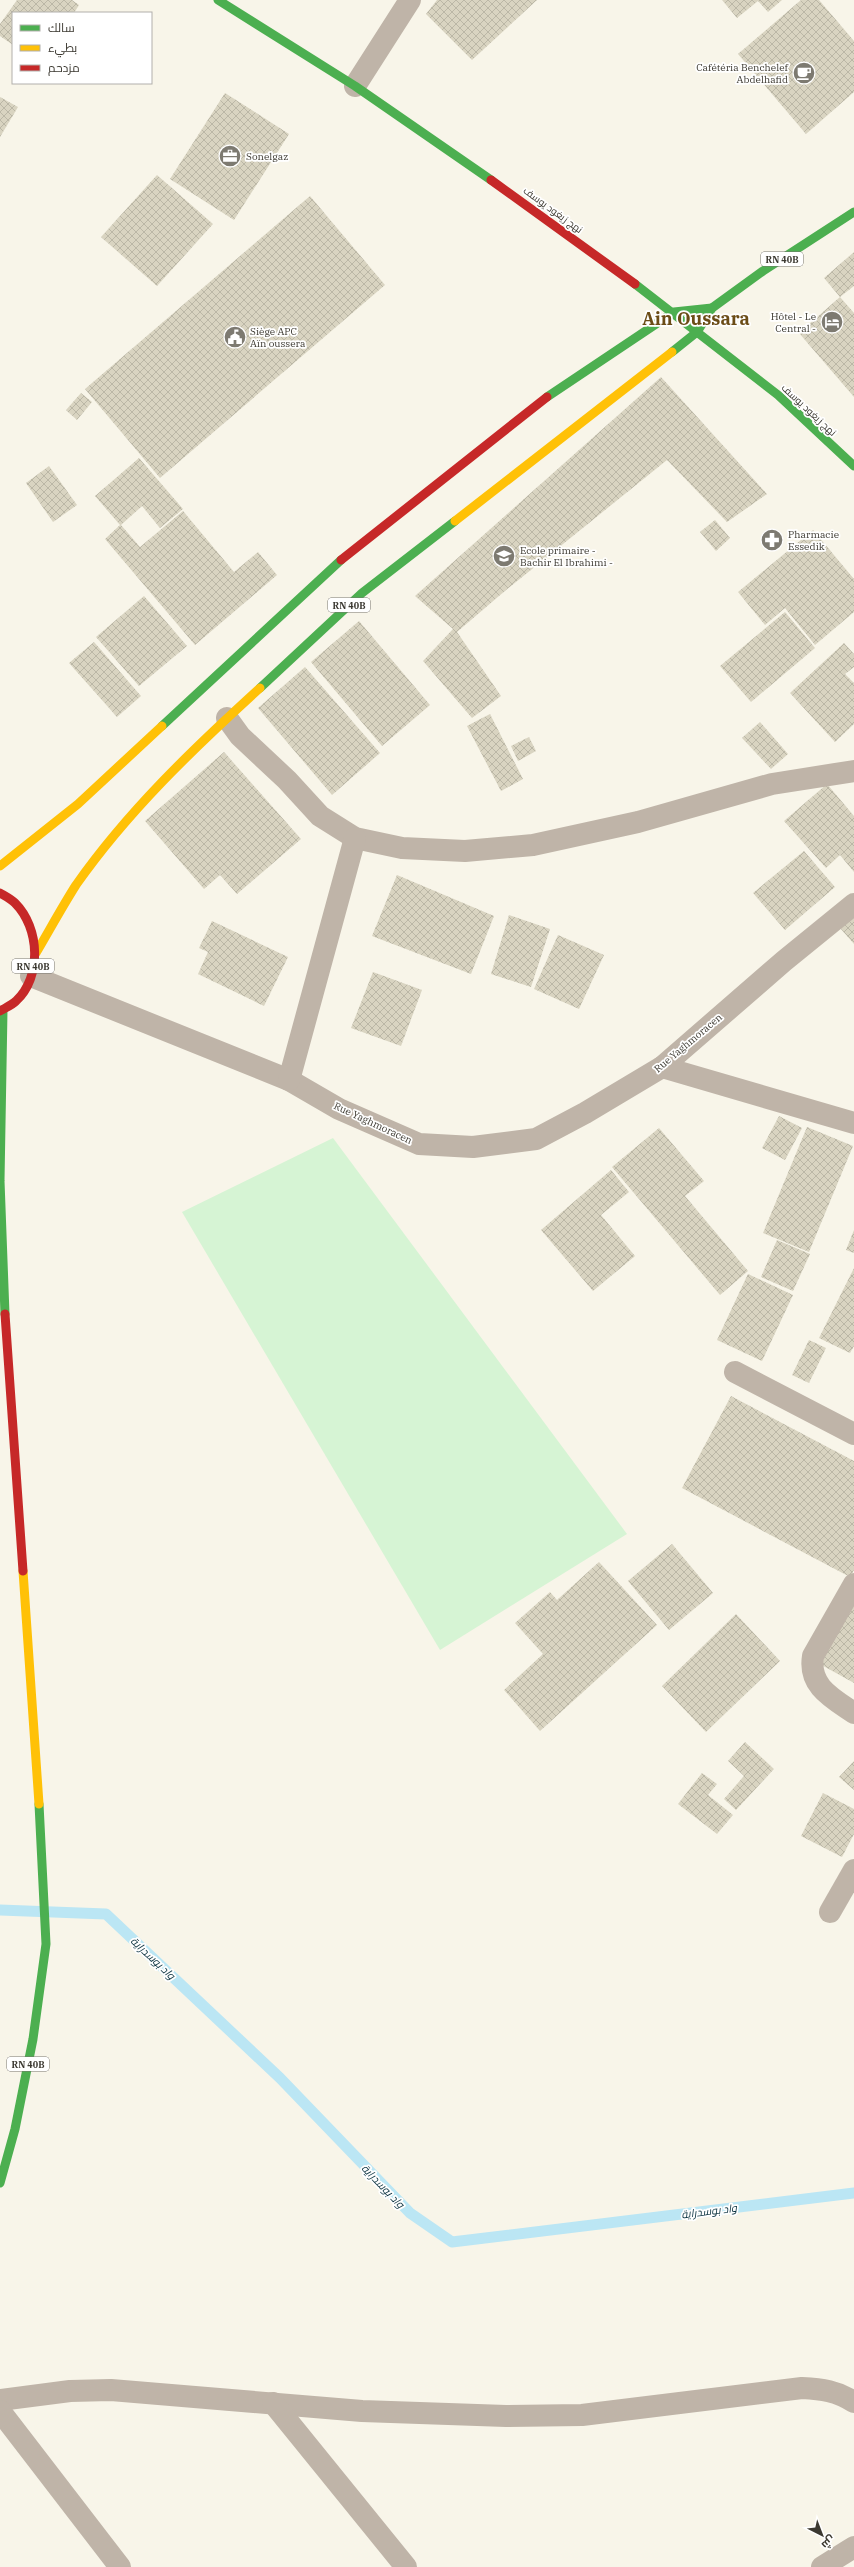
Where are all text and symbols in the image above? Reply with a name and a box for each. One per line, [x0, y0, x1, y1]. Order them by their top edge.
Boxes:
legend [12, 12, 152, 84]
text: سالك [48, 20, 75, 35]
text: بطيء [48, 40, 77, 58]
text: مزدحم [48, 60, 80, 76]
cafe icon: Cafétéria Benchelef Abdelhafid [791, 60, 817, 86]
place label: Cafétéria Benchelef Abdelhafid [696, 61, 789, 86]
office icon: Sonelgaz [217, 143, 243, 169]
place label: Sonelgaz [246, 150, 288, 163]
street label: نهج زيغود يوسف [521, 184, 585, 236]
road number: RN 40B [761, 252, 803, 266]
district label: Ain Oussara [642, 307, 750, 330]
hotel icon: Hôtel - Le Central - [819, 309, 845, 335]
place label: Hôtel - Le Central - [771, 310, 816, 335]
public building icon: Siège APC Aïn oussera [222, 324, 248, 350]
place label: Siège APC Aïn oussera [250, 325, 306, 350]
street label: نهج زيغود يوسف [779, 381, 839, 439]
pharmacy icon: Pharmacie Essedik [759, 527, 785, 553]
place label: Pharmacie Essedik [788, 528, 839, 553]
school or university icon: Ecole primaire - Bachir El Ibrahimi - [491, 543, 517, 569]
place label: Ecole primaire - Bachir El Ibrahimi - [520, 544, 613, 569]
road number: RN 40B [328, 598, 370, 612]
road number: RN 40B [12, 959, 54, 973]
street label: Rue Yaghmoracen [651, 1010, 725, 1075]
street label: Rue Yaghmoracen [332, 1099, 415, 1147]
water label: واد بوسدراية [128, 1934, 179, 1983]
road number: RN 40B [7, 2057, 49, 2071]
water label: واد بوسدراية [359, 2161, 408, 2212]
water label: واد بوسدراية [680, 2201, 739, 2221]
north arrow [802, 2515, 842, 2555]
text: ش [819, 2533, 839, 2552]

